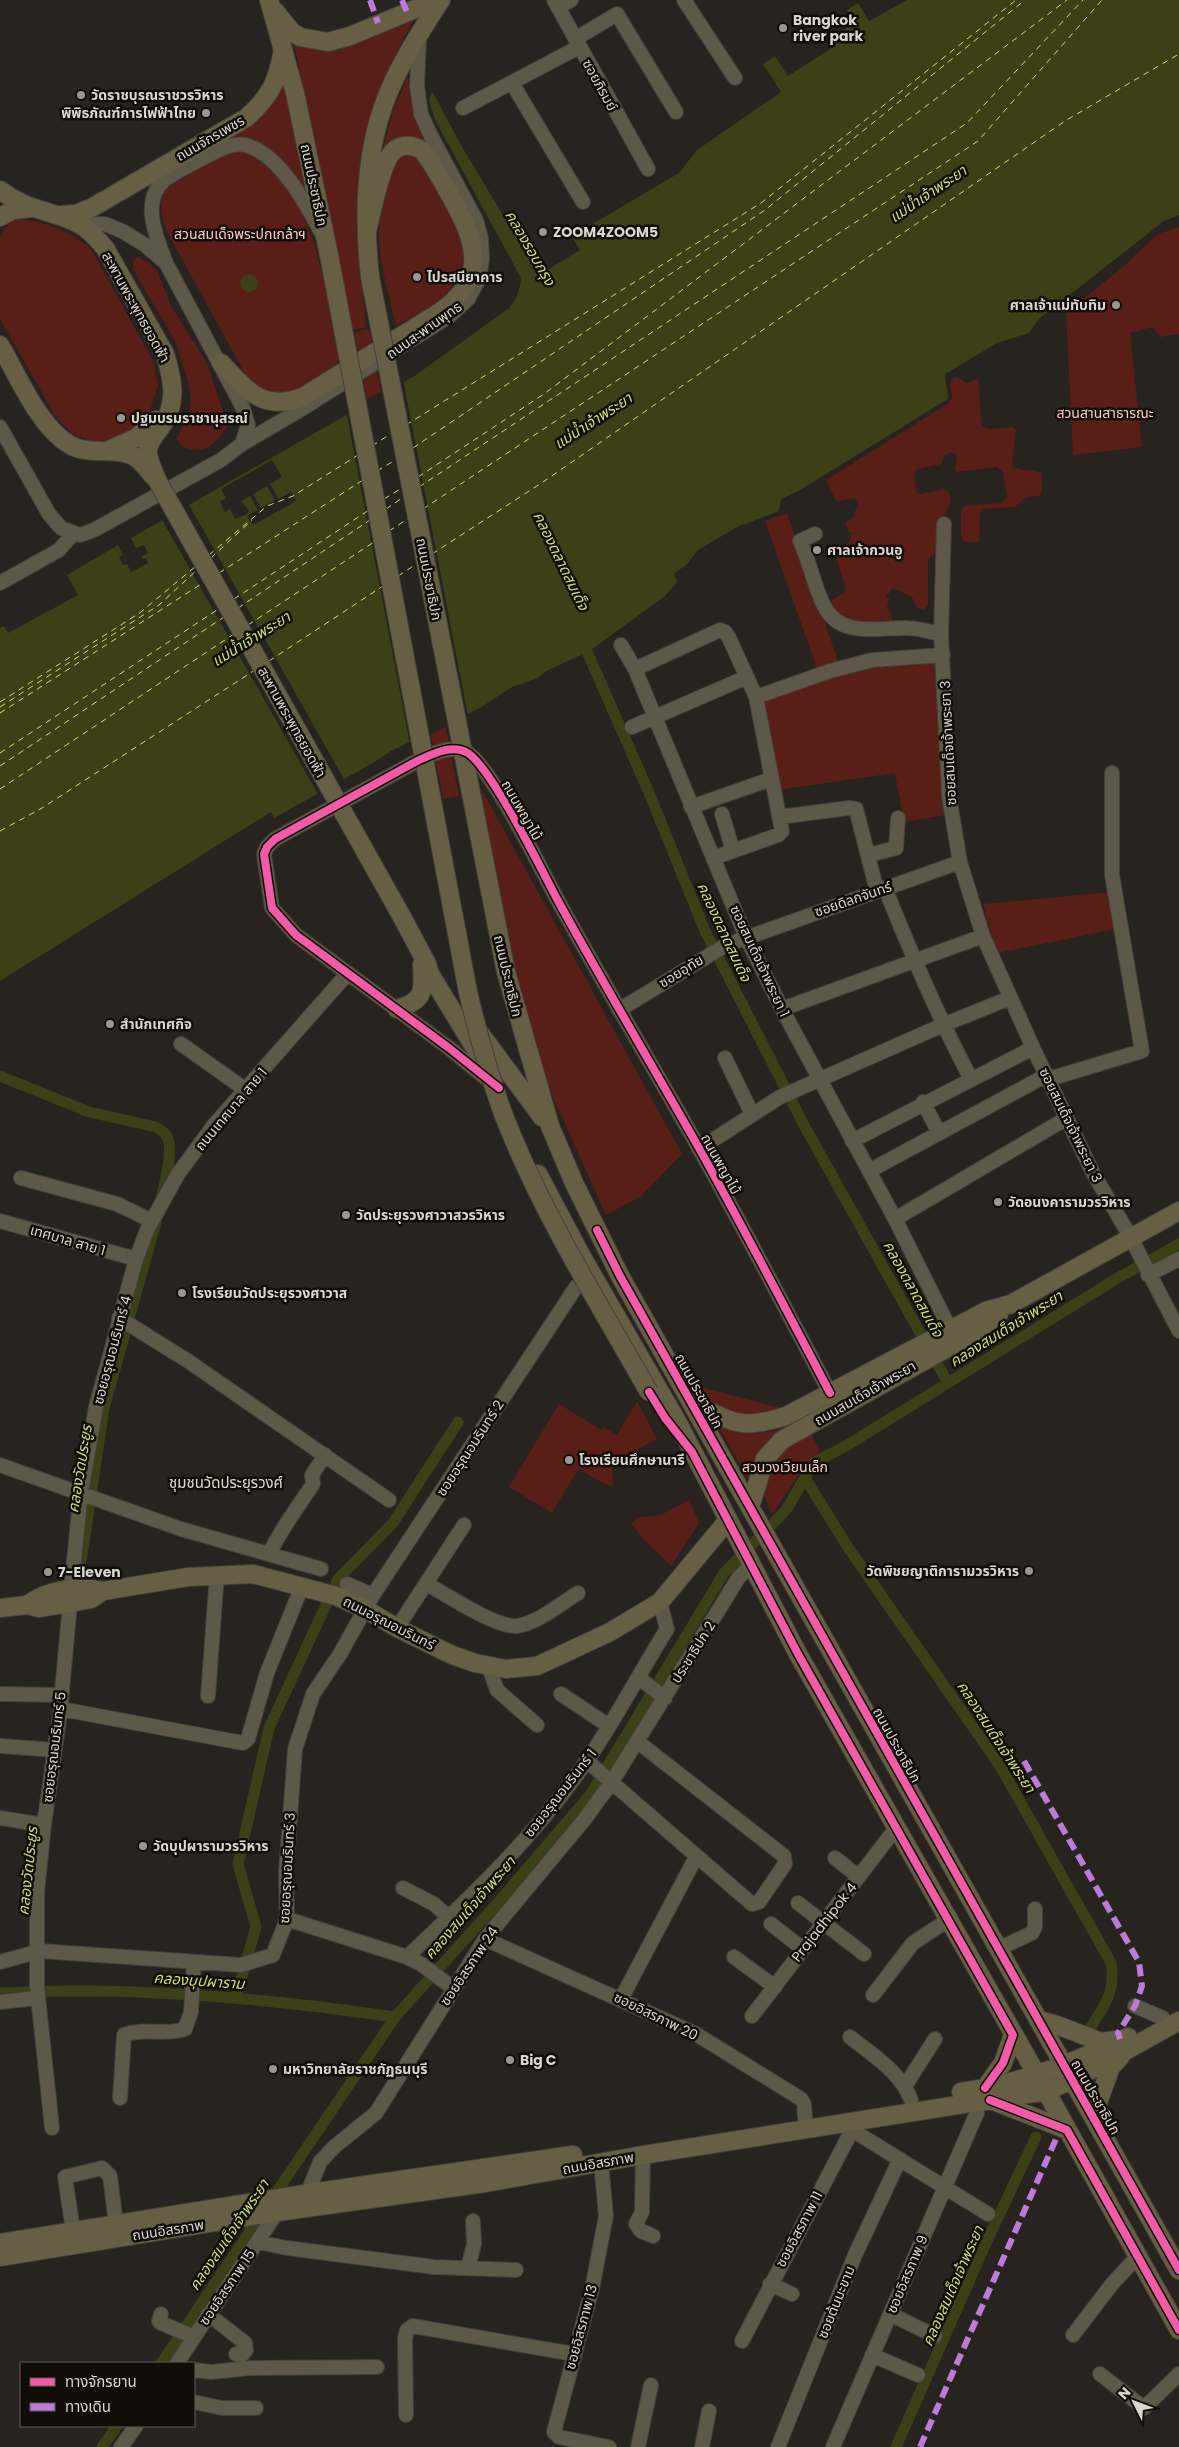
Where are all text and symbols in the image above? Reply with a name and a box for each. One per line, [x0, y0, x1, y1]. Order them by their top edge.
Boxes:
place label: Bangkok river park [793, 10, 863, 46]
marker: Bangkok river park [777, 22, 789, 34]
street label: ซอยภิรมย์ [578, 56, 622, 115]
place label: วัดราชบุรณราชวรวิหาร [91, 85, 223, 105]
marker: วัดราชบุรณราชวรวิหาร [75, 89, 87, 101]
place label: พิพิธภัณฑ์การไฟฟ้าไทย [61, 103, 196, 123]
marker: พิพิธภัณฑ์การไฟฟ้าไทย [200, 107, 212, 119]
street label: ถนนจักรเพชร [172, 110, 248, 166]
street label: ถนนประชาธิปก [296, 142, 332, 228]
water label: แม่น้ำเจ้าพระยา [885, 160, 971, 227]
water label: คลองรอบกรุง [500, 206, 561, 290]
place label: ZOOM4ZOOM5 [553, 222, 658, 242]
park label: สวนสมเด็จพระปกเกล้าฯ [174, 224, 306, 244]
marker: ZOOM4ZOOM5 [537, 226, 549, 238]
street label: สะพานพระพุทธยอดฟ้า [97, 248, 175, 366]
place label: ไปรสนียาคาร [427, 267, 503, 287]
marker: ไปรสนียาคาร [411, 271, 423, 283]
place label: ศาลเจ้าแม่ทับทิม [1010, 295, 1106, 315]
street label: ถนนสะพานพุทธ [382, 297, 466, 363]
marker: ศาลเจ้าแม่ทับทิม [1110, 299, 1122, 311]
water label: แม่น้ำเจ้าพระยา [550, 387, 636, 454]
park label: สวนสานสาธารณะ [1056, 403, 1154, 423]
place label: ปฐมบรมราชานุสรณ์ [131, 408, 248, 428]
marker: ปฐมบรมราชานุสรณ์ [115, 412, 127, 424]
water label: คลองตลาดสมเด็จ [529, 508, 595, 614]
street label: ถนนประชาธิปก [411, 536, 447, 622]
place label: ศาลเจ้ากวนอู [827, 540, 903, 560]
marker: ศาลเจ้ากวนอู [811, 544, 823, 556]
water label: แม่น้ำเจ้าพระยา [207, 606, 295, 671]
street label: สะพานพระพุทธยอดฟ้า [253, 663, 331, 781]
street label: ซอยสมเด็จเจ้าพระยา 3 [935, 680, 961, 806]
street label: ถนนพญาไม้ [497, 776, 547, 844]
street label: ซอยดิลกจันทร์ [812, 876, 895, 922]
water label: คลองตลาดสมเด็จ [692, 879, 757, 986]
street label: ซอยสมเด็จเจ้าพระยา 1 [725, 902, 795, 1020]
street label: ถนนประชาธิปก [489, 933, 527, 1019]
street label: ซอยอุทัย [655, 950, 707, 992]
place label: สำนักเทศกิจ [120, 1014, 192, 1034]
marker: สำนักเทศกิจ [104, 1018, 116, 1030]
street label: ถนนเทศบาล สาย 1 [190, 1063, 272, 1155]
street label: ซอยสมเด็จเจ้าพระยา 3 [1035, 1064, 1107, 1186]
street label: ถนนพญาไม้ [696, 1130, 746, 1198]
place label: วัดอนงคารามวรวิหาร [1008, 1192, 1131, 1212]
marker: วัดอนงคารามวรวิหาร [992, 1196, 1004, 1208]
place label: วัดประยุรวงศาวาสวรวิหาร [356, 1205, 505, 1225]
marker: วัดประยุรวงศาวาสวรวิหาร [340, 1209, 352, 1221]
street label: เทศบาล สาย 1 [28, 1220, 108, 1260]
water label: คลองตลาดสมเด็จ [878, 1237, 949, 1342]
place label: โรงเรียนวัดประยุรวงศาวาส [192, 1283, 348, 1303]
water label: คลองสมเด็จเจ้าพระยา [945, 1285, 1067, 1372]
marker: โรงเรียนวัดประยุรวงศาวาส [176, 1287, 188, 1299]
street label: ซอยอรุณอมรินทร์ 4 [88, 1293, 136, 1407]
street label: ถนนประชาธิปก [670, 1350, 728, 1432]
street label: ถนนสมเด็จเจ้าพระยา [810, 1356, 920, 1430]
street label: ซอยอรุณอมรินทร์ 2 [431, 1396, 509, 1500]
water label: คลองวัดประยูร [62, 1422, 97, 1514]
place label: โรงเรียนศึกษานารี [579, 1450, 685, 1470]
marker: โรงเรียนศึกษานารี [563, 1454, 575, 1466]
park label: สวนวงเวียนเล็ก [742, 1457, 828, 1477]
district label: ชุมชนวัดประยุรวงศ์ [169, 1472, 283, 1493]
place label: วัดพิชยญาติการามวรวิหาร [866, 1561, 1019, 1581]
place label: 7-Eleven [58, 1562, 121, 1582]
marker: วัดพิชยญาติการามวรวิหาร [1023, 1565, 1035, 1577]
marker: 7-Eleven [42, 1566, 54, 1578]
street label: ถนนอรุณอมรินทร์ [340, 1591, 439, 1655]
street label: ประชาธิปก 2 [666, 1617, 720, 1687]
water label: คลองสมเด็จเจ้าพระยา [952, 1677, 1041, 1798]
street label: ซอยอรุณอมรินทร์ 5 [37, 1690, 71, 1804]
street label: ถนนประชาธิปก [868, 1704, 926, 1786]
street label: ซอยอรุณอมรินทร์ 1 [519, 1745, 601, 1841]
street label: ซอยอรุณอมรินทร์ 3 [274, 1812, 300, 1924]
water label: คลองวัดประยูร [12, 1824, 43, 1916]
place label: วัดบุปผารามวรวิหาร [153, 1836, 269, 1856]
marker: วัดบุปผารามวรวิหาร [137, 1840, 149, 1852]
water label: คลองสมเด็จเจ้าพระยา [419, 1851, 521, 1963]
street label: Prajadhipok 4 [787, 1878, 861, 1966]
street label: ซอยอิสรภาพ 24 [435, 1922, 503, 2010]
water label: คลองบุปผาราม [153, 1967, 247, 1994]
street label: ซอยอิสรภาพ 20 [611, 1987, 701, 2045]
place label: Big C [520, 2050, 557, 2070]
marker: Big C [504, 2054, 516, 2066]
street label: ถนนประชาธิปก [1066, 2056, 1126, 2138]
place label: มหาวิทยาลัยราชภัฏธนบุรี [283, 2059, 428, 2079]
marker: มหาวิทยาลัยราชภัฏธนบุรี [267, 2063, 279, 2075]
street label: ถนนอิสรภาพ [561, 2147, 636, 2179]
water label: คลองสมเด็จเจ้าพระยา [184, 2174, 274, 2294]
street label: ซอยอิสรภาพ 11 [771, 2187, 827, 2271]
street label: ถนนอิสรภาพ [131, 2214, 206, 2246]
water label: คลองสมเด็จเจ้าพระยา [917, 2222, 989, 2349]
street label: ซอยอิสรภาพ 9 [881, 2232, 933, 2316]
street label: ซอยอิสรภาพ 15 [194, 2245, 260, 2329]
street label: ซอยต้นมะขาม [812, 2263, 860, 2341]
street label: ซอยอิสรภาพ 13 [560, 2282, 602, 2372]
legend [20, 2362, 195, 2427]
text: ทางจักรยาน [65, 2371, 137, 2392]
north arrow [1109, 2377, 1159, 2427]
text: N [1113, 2383, 1135, 2404]
text: ทางเดิน [65, 2396, 111, 2417]

